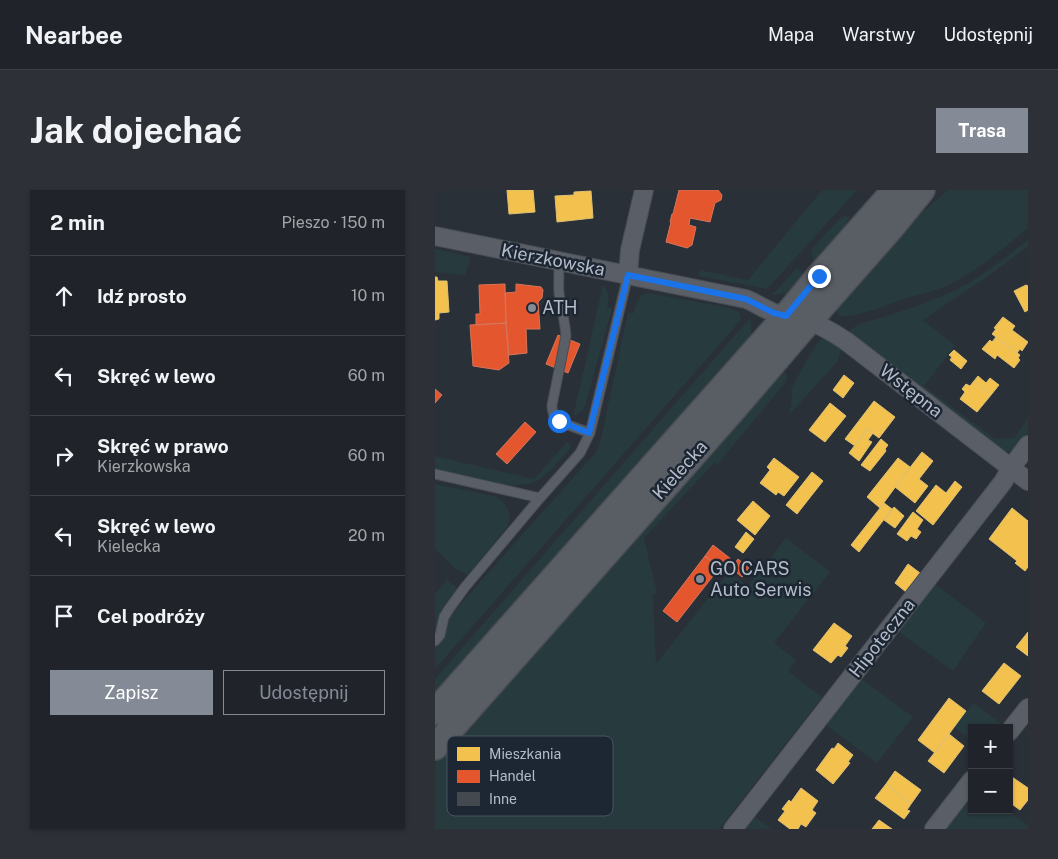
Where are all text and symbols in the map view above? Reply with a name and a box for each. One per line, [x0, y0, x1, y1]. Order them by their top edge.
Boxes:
text: Nearbee [25, 21, 123, 49]
text: Mapa [768, 24, 814, 45]
text: Warstwy [842, 24, 915, 45]
text: Udostępnij [943, 24, 1033, 45]
button: Trasa [936, 108, 1028, 153]
text: Jak dojechać [30, 110, 242, 151]
text: 2 min [50, 210, 105, 235]
text: Pieszo · 150 m [282, 213, 385, 232]
street label: Kierzkowska [499, 239, 607, 280]
route end [808, 265, 831, 288]
icon: ahead [50, 282, 78, 310]
text: Idź prosto [97, 285, 187, 307]
text: 10 m [351, 286, 385, 305]
place label: ATH [542, 297, 578, 318]
marker: ATH [526, 302, 538, 314]
street label: Wstępna [876, 360, 947, 422]
icon: left [50, 362, 78, 390]
text: Skręć w lewo [97, 365, 216, 387]
text: 60 m [348, 366, 385, 385]
route start [548, 410, 571, 433]
text: Skręć w prawo [97, 435, 229, 457]
street label: Kielecka [648, 436, 711, 503]
icon: right [50, 442, 78, 470]
text: 60 m [348, 446, 385, 465]
text: Kierzkowska [97, 457, 191, 476]
text: Skręć w lewo [97, 515, 216, 537]
icon: left [50, 522, 78, 550]
text: 20 m [348, 526, 385, 545]
text: Kielecka [97, 537, 161, 556]
place label: GO CARS Auto Serwis [710, 558, 811, 600]
marker: GO CARS Auto Serwis [694, 573, 706, 585]
street label: Hipoteczna [844, 594, 919, 681]
icon: arrive [50, 602, 78, 630]
text: Cel podróży [97, 605, 205, 627]
button: Zapisz [50, 670, 213, 715]
button: Udostępnij [223, 670, 385, 715]
map controls [968, 724, 1013, 814]
button: + [968, 724, 1013, 769]
legend [447, 736, 613, 816]
text: Mieszkania [489, 746, 561, 762]
text: Handel [489, 768, 536, 784]
button: − [968, 769, 1013, 814]
text: Inne [489, 791, 517, 807]

